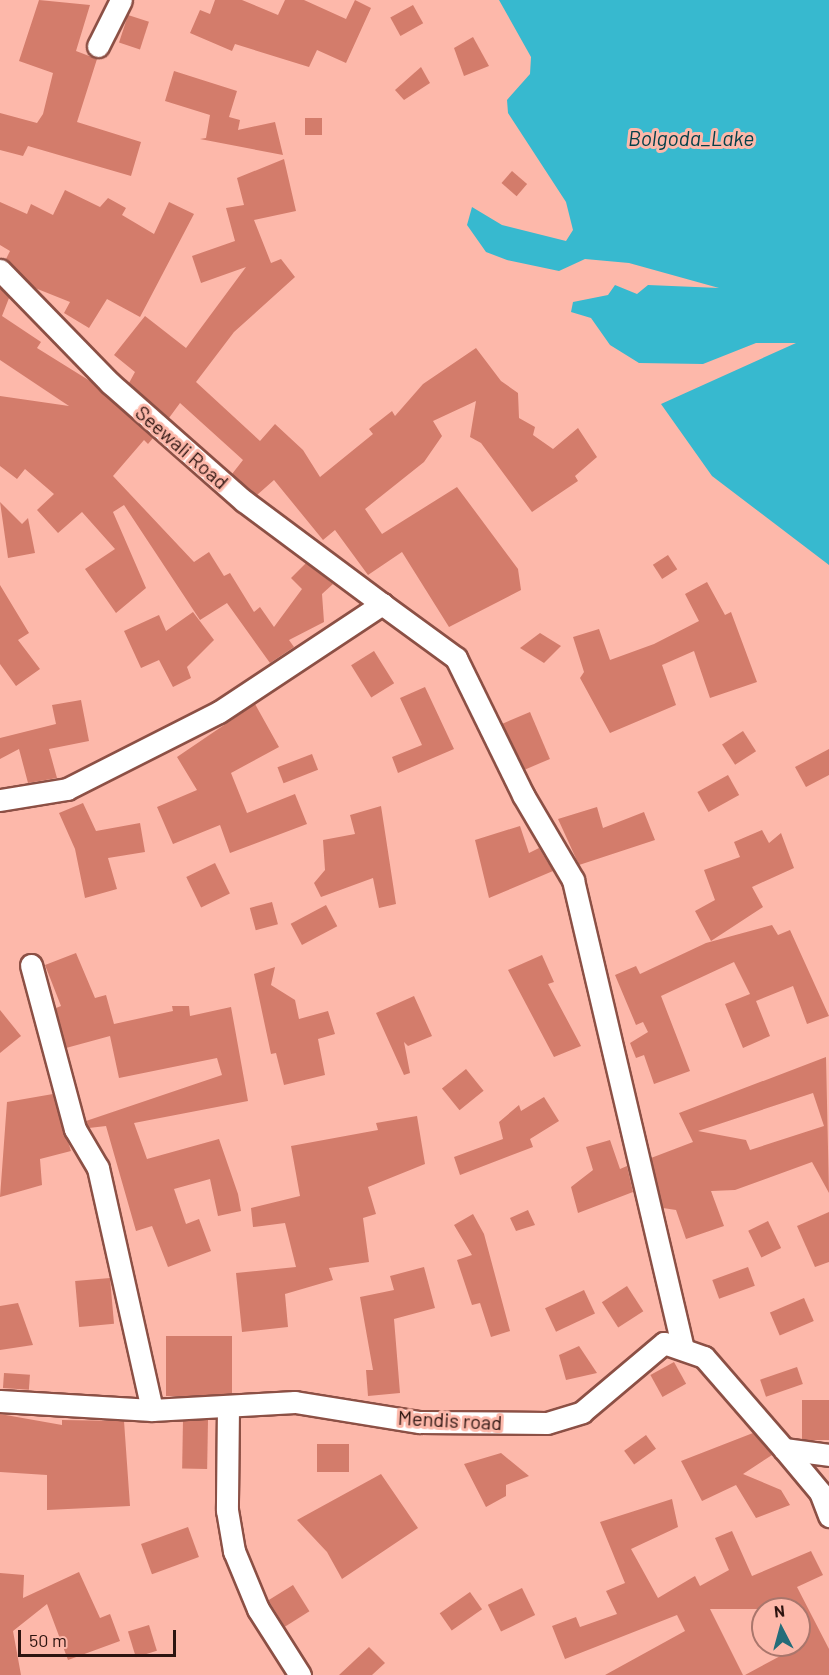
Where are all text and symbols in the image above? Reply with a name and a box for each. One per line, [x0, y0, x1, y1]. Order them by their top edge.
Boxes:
water label: Bolgoda_Lake [628, 125, 754, 151]
street label: Seewali Road [131, 400, 233, 494]
street label: Mendis road [397, 1405, 503, 1435]
north arrow [751, 1597, 811, 1657]
text: N [773, 1601, 786, 1621]
scale bar [21, 1618, 178, 1656]
text: 50 m [29, 1629, 67, 1651]

